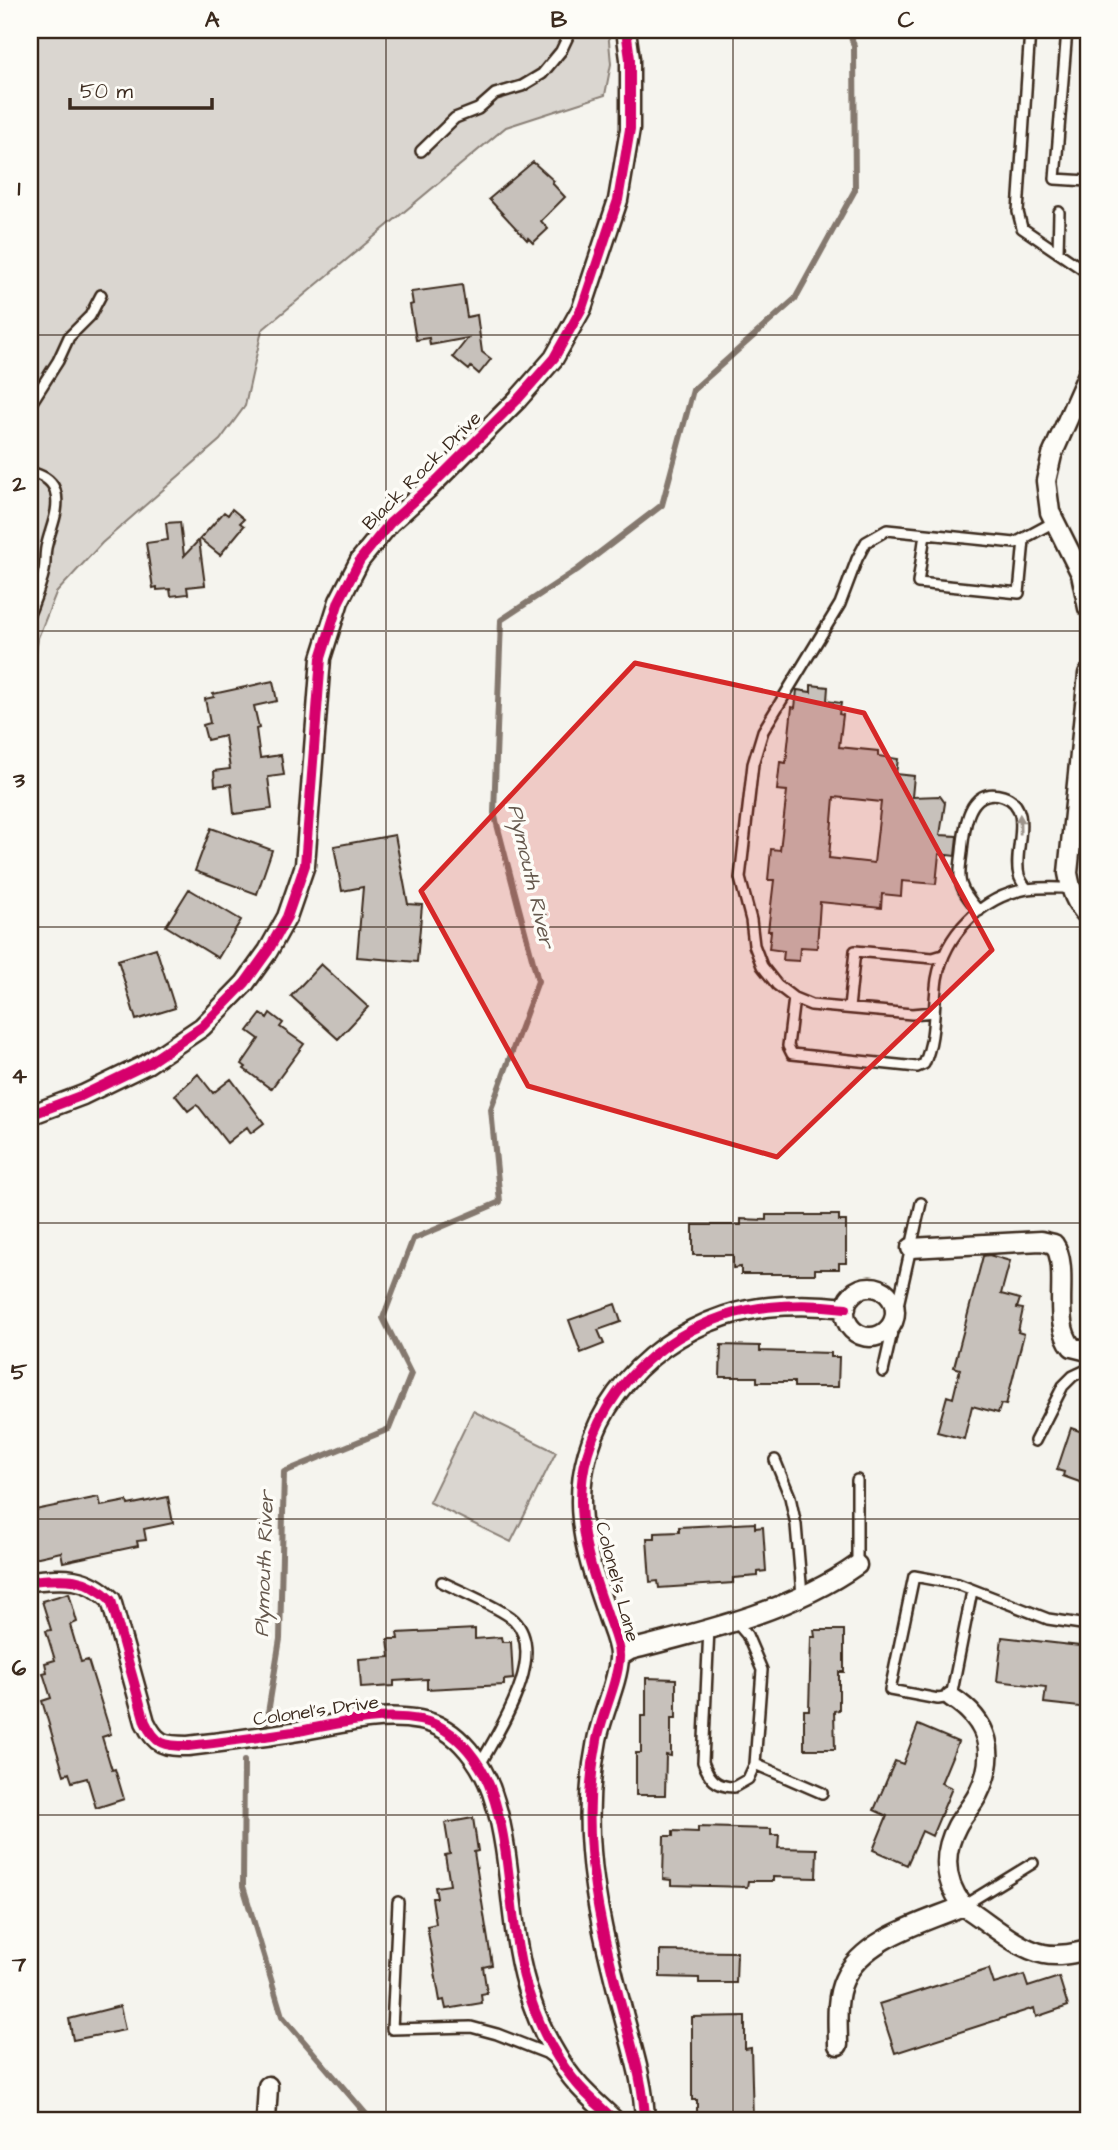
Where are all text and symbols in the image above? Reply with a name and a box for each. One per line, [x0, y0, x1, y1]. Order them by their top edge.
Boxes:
text: A [205, 4, 220, 36]
text: B [551, 4, 568, 36]
text: C [898, 4, 915, 36]
scale bar [70, 66, 212, 110]
text: 50 m [80, 77, 134, 106]
text: 1 [18, 172, 21, 204]
street label: Black Rock Drive [356, 405, 488, 537]
text: 2 [11, 468, 26, 500]
text: 3 [12, 764, 25, 796]
water label: Plymouth River [499, 801, 562, 953]
one-way arrow [1014, 812, 1025, 834]
text: 4 [11, 1060, 27, 1092]
text: 5 [11, 1356, 28, 1388]
water label: Plymouth River [247, 1488, 282, 1638]
street label: Colonel's Lane [588, 1519, 646, 1645]
text: 6 [12, 1652, 27, 1684]
street label: Colonel's Drive [251, 1689, 381, 1733]
text: 7 [11, 1948, 27, 1980]

